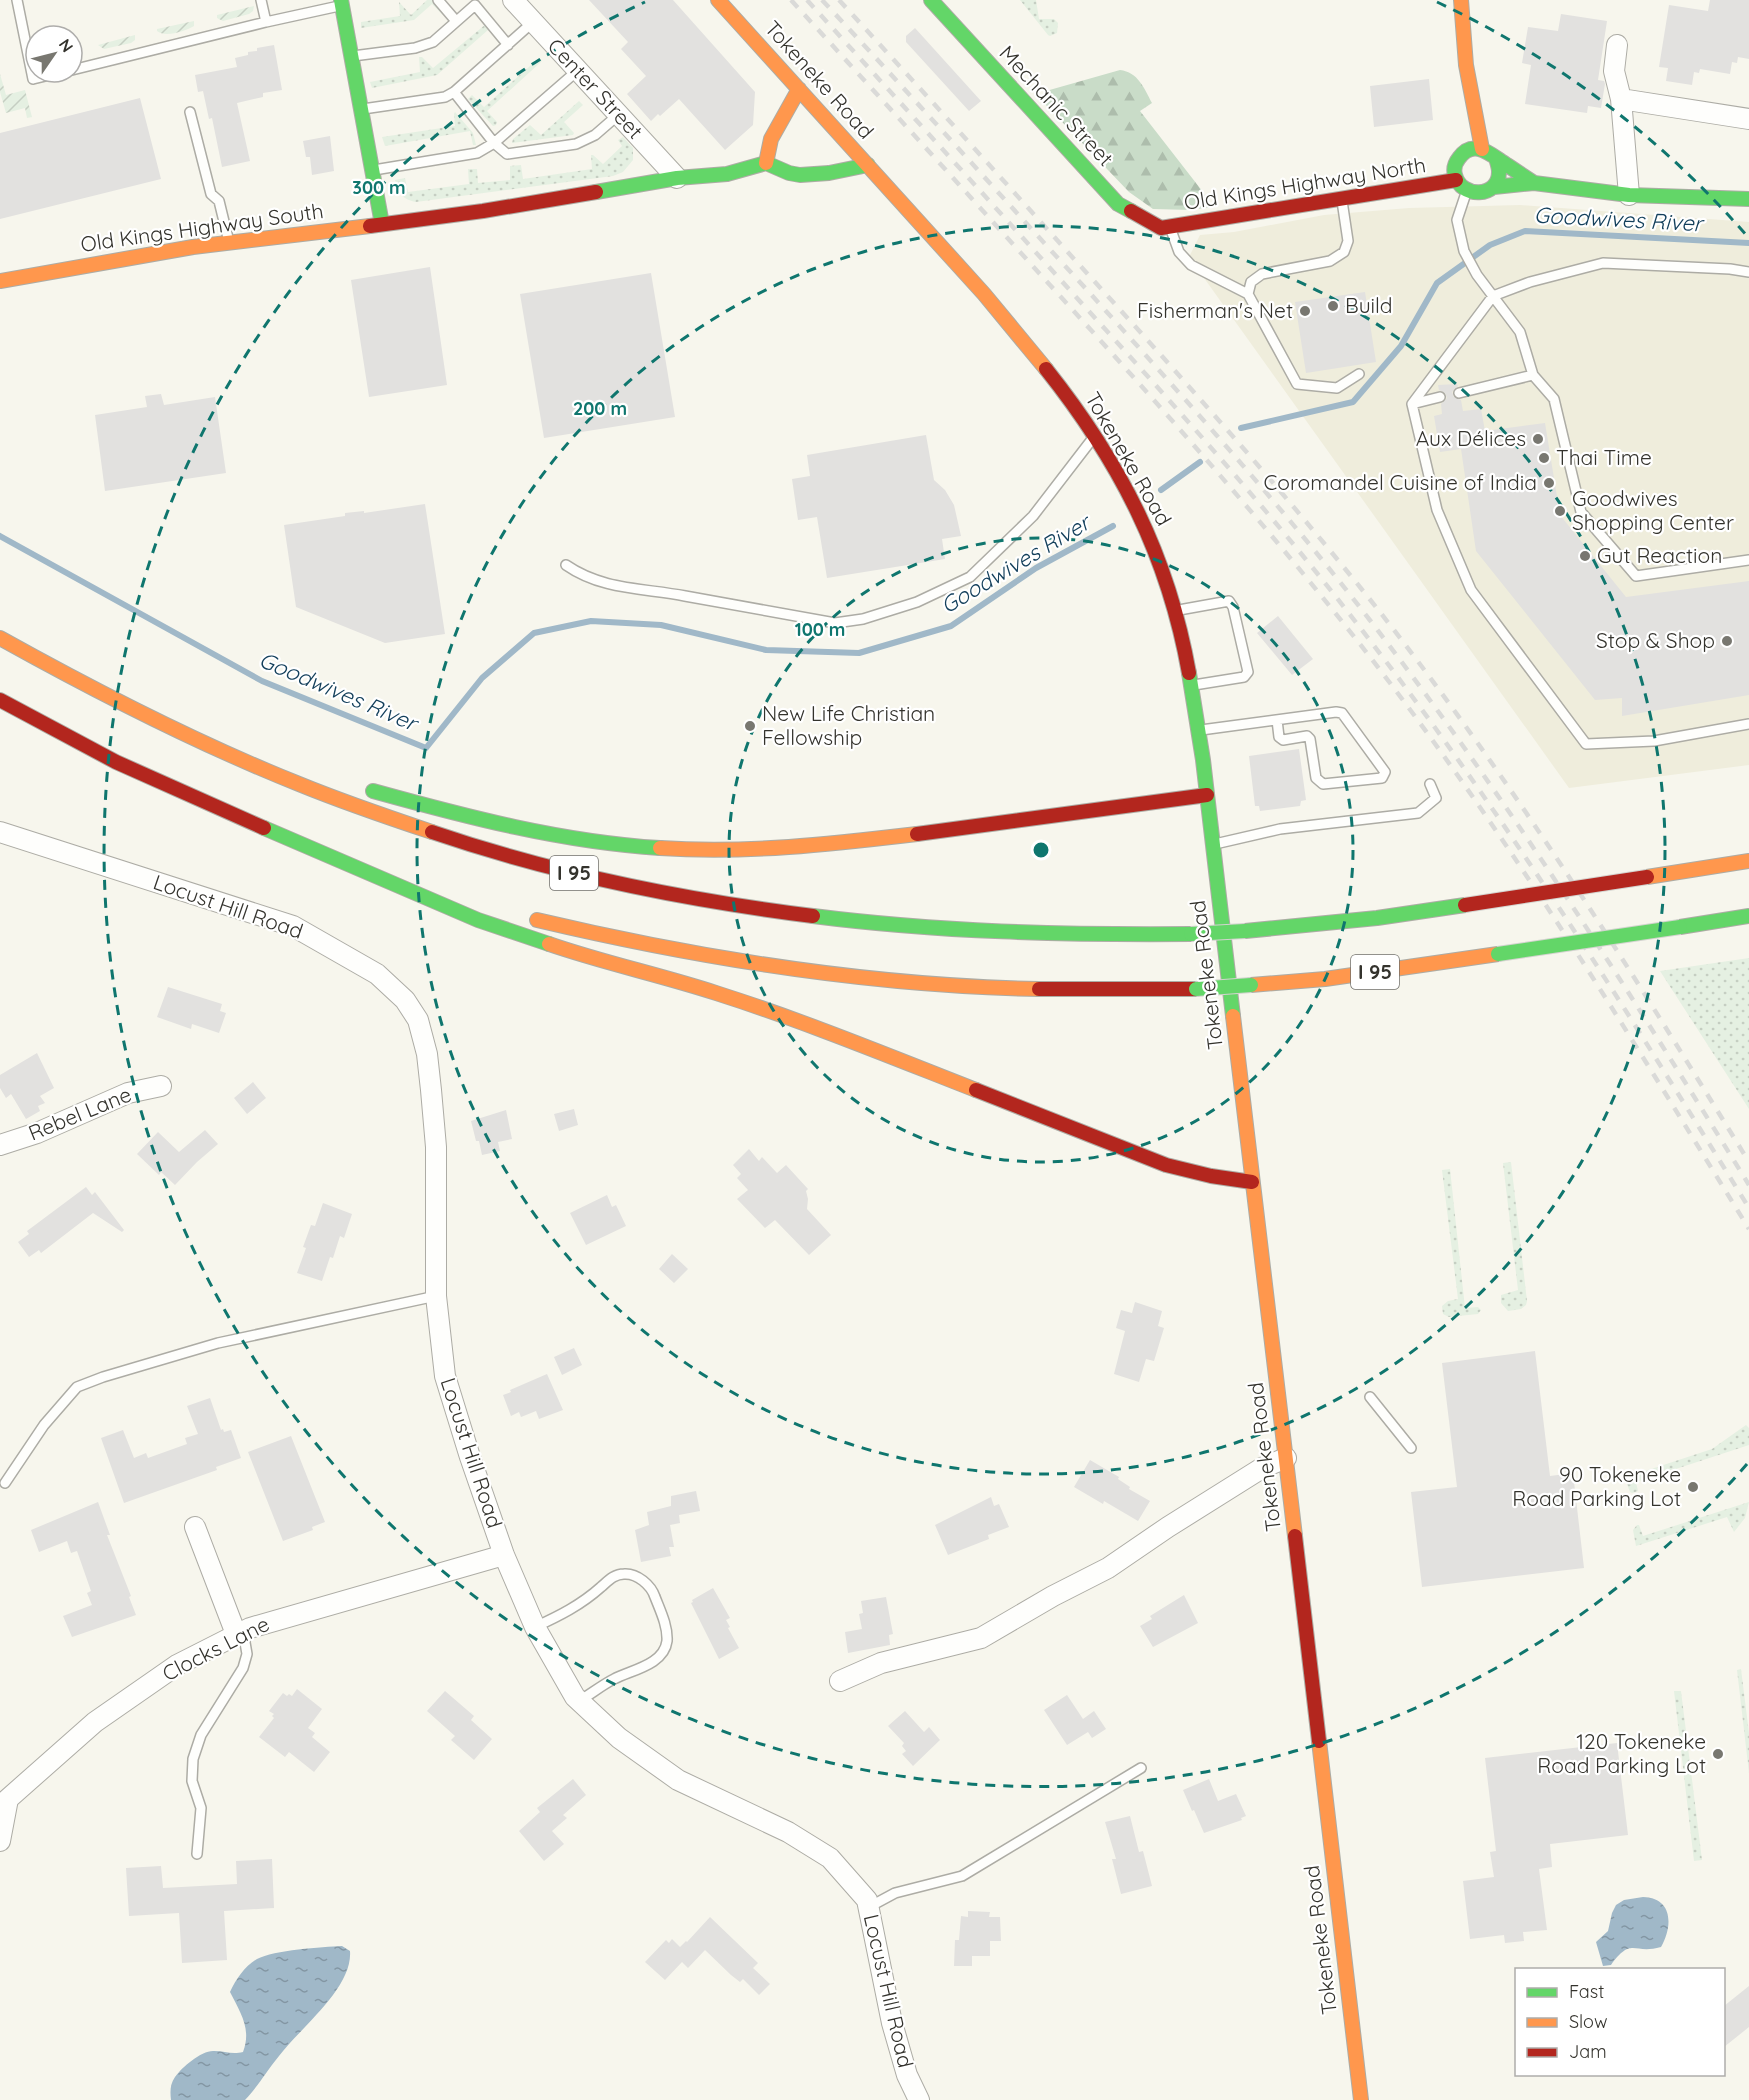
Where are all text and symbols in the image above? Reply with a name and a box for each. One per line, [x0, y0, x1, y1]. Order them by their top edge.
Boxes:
street label: Tokeneke Road [760, 15, 880, 144]
north arrow [24, 24, 84, 84]
street label: Center Street [543, 33, 649, 144]
text: N [55, 35, 78, 56]
street label: Mechanic Street [994, 40, 1119, 171]
street label: Old Kings Highway North [1182, 151, 1428, 215]
text: 300 m [352, 176, 406, 199]
street label: Old Kings Highway South [79, 197, 325, 257]
water label: Goodwives River [1533, 201, 1705, 238]
place label: Build [1345, 292, 1392, 318]
place label: Fisherman's Net [1137, 297, 1293, 323]
marker: Build [1326, 299, 1340, 313]
marker: Fisherman's Net [1298, 304, 1312, 318]
street label: Tokeneke Road [1080, 387, 1178, 530]
text: 200 m [573, 397, 627, 420]
place label: Aux Délices [1416, 425, 1526, 451]
marker: Aux Délices [1531, 432, 1545, 446]
place label: Thai Time [1556, 444, 1652, 470]
marker: Thai Time [1537, 451, 1551, 465]
place label: Coromandel Cuisine of India [1264, 469, 1537, 495]
marker: Coromandel Cuisine of India [1542, 476, 1556, 490]
place label: Goodwives Shopping Center [1572, 485, 1734, 535]
marker: Goodwives Shopping Center [1553, 504, 1567, 518]
water label: Goodwives River [936, 507, 1097, 619]
place label: Gut Reaction [1597, 542, 1722, 568]
marker: Gut Reaction [1578, 549, 1592, 563]
text: 100 m [795, 618, 845, 641]
place label: Stop & Shop [1596, 627, 1715, 653]
marker: Stop & Shop [1720, 634, 1734, 648]
water label: Goodwives River [255, 645, 423, 738]
place label: New Life Christian Fellowship [762, 700, 935, 750]
marker: New Life Christian Fellowship [743, 719, 757, 733]
centre of rings [1031, 840, 1051, 860]
road number: I 95 [550, 856, 598, 890]
street label: Locust Hill Road [150, 868, 307, 944]
street label: Tokeneke Road [1184, 899, 1228, 1051]
road number: I 95 [1351, 955, 1399, 989]
street label: Rebel Lane [24, 1081, 135, 1146]
street label: Locust Hill Road [435, 1374, 508, 1531]
street label: Tokeneke Road [1242, 1381, 1286, 1533]
place label: 90 Tokeneke Road Parking Lot [1512, 1461, 1681, 1511]
marker: 90 Tokeneke Road Parking Lot [1686, 1480, 1700, 1494]
street label: Clocks Lane [158, 1610, 273, 1686]
place label: 120 Tokeneke Road Parking Lot [1537, 1728, 1706, 1778]
marker: 120 Tokeneke Road Parking Lot [1711, 1747, 1725, 1761]
street label: Tokeneke Road [1298, 1864, 1342, 2016]
street label: Locust Hill Road [859, 1912, 919, 2070]
legend [1515, 1968, 1725, 2076]
text: Fast [1569, 1980, 1604, 2003]
text: Slow [1569, 2010, 1607, 2033]
text: Jam [1569, 2040, 1607, 2063]

